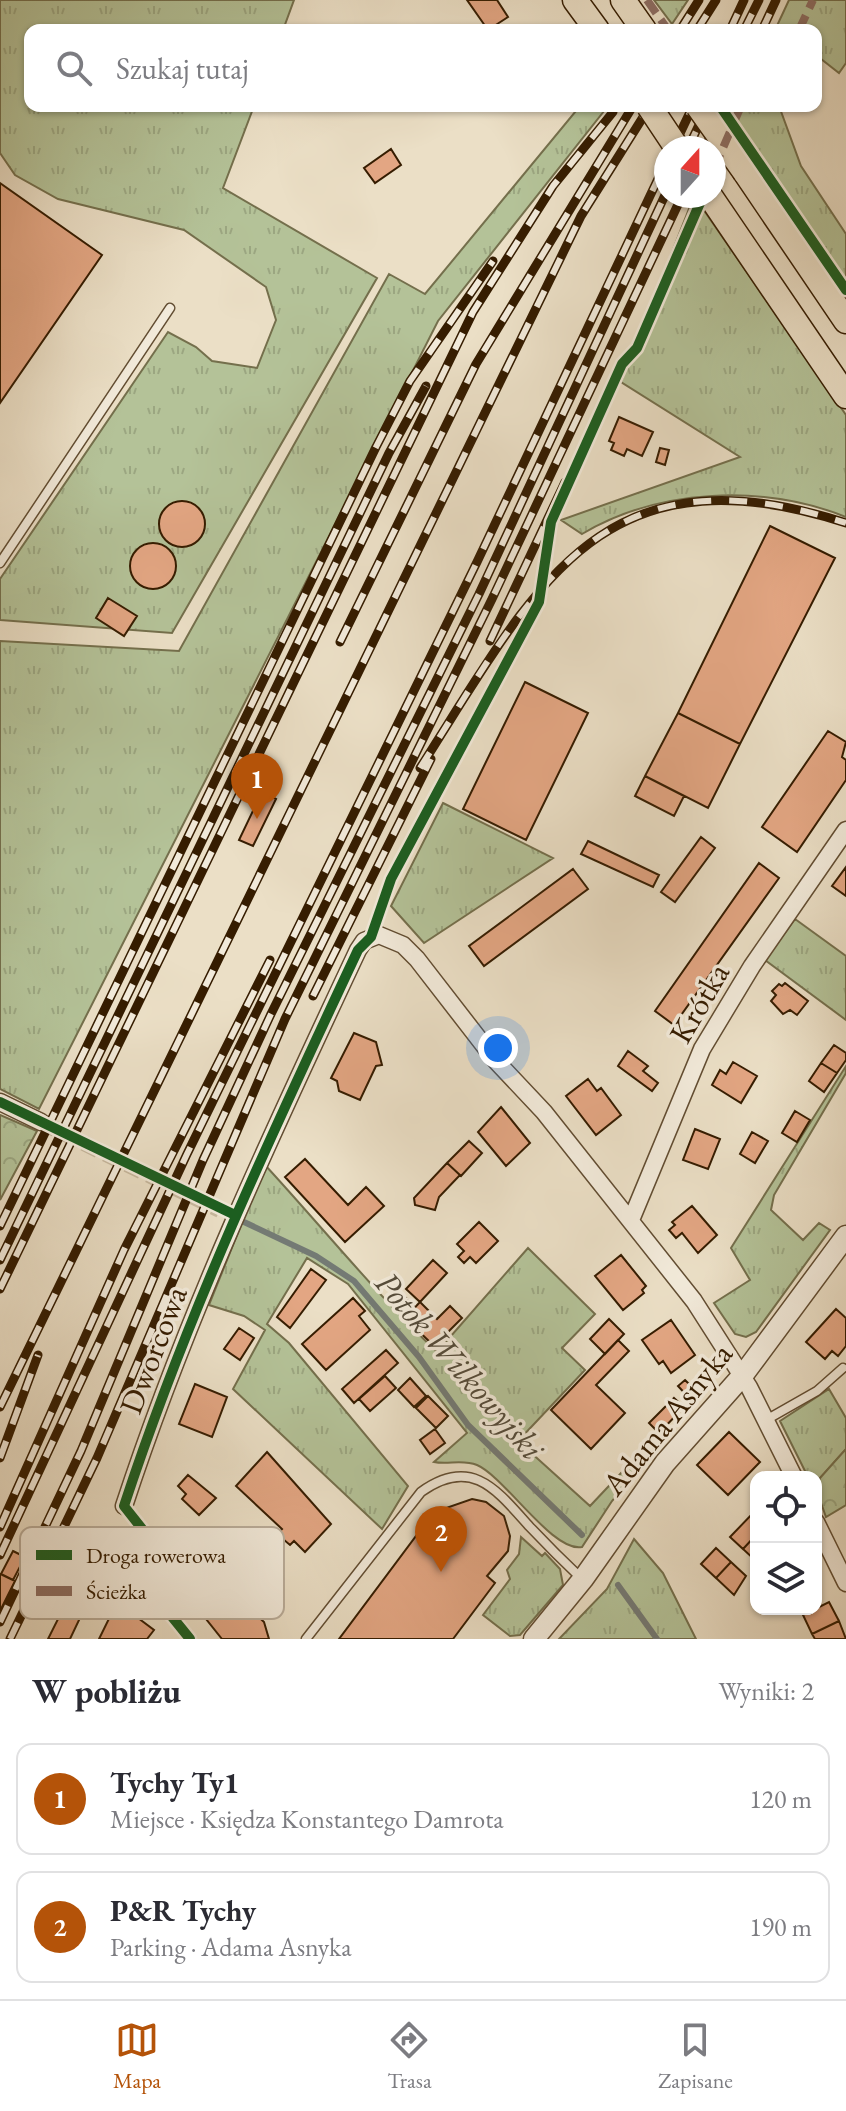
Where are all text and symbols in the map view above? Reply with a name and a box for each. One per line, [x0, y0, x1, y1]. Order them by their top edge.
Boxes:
search box [24, 24, 822, 112]
icon: search [52, 46, 96, 90]
text: Szukaj tutaj [116, 49, 249, 88]
north arrow [654, 136, 726, 208]
pin: 1 [231, 753, 283, 819]
street label: Krótka [659, 955, 739, 1051]
your location [478, 1028, 518, 1068]
water label: Potok Wilkowyjski [366, 1261, 555, 1470]
street label: Dworcowa [109, 1280, 197, 1420]
street label: Adama Asnyka [592, 1334, 742, 1505]
map controls [750, 1471, 822, 1615]
button: locate [750, 1471, 822, 1543]
pin: 2 [415, 1506, 467, 1572]
legend [20, 1527, 284, 1619]
text: Droga rowerowa [86, 1541, 226, 1570]
button: layers [750, 1543, 822, 1615]
text: Ścieżka [86, 1577, 147, 1606]
text: W pobliżu [32, 1669, 181, 1713]
text: Wyniki: 2 [719, 1674, 814, 1708]
text: Tychy Ty1 [110, 1763, 240, 1802]
text: 1 [53, 1782, 67, 1816]
text: 120 m [749, 1782, 812, 1816]
text: Miejsce · Księdza Konstantego Damrota [110, 1802, 504, 1836]
text: P&R Tychy [110, 1891, 256, 1930]
text: 2 [53, 1910, 67, 1944]
text: 190 m [749, 1910, 812, 1944]
text: Parking · Adama Asnyka [110, 1930, 352, 1964]
tab: Mapa [113, 2018, 161, 2095]
tab: Trasa [387, 2018, 432, 2095]
tab: Zapisane [658, 2018, 733, 2095]

